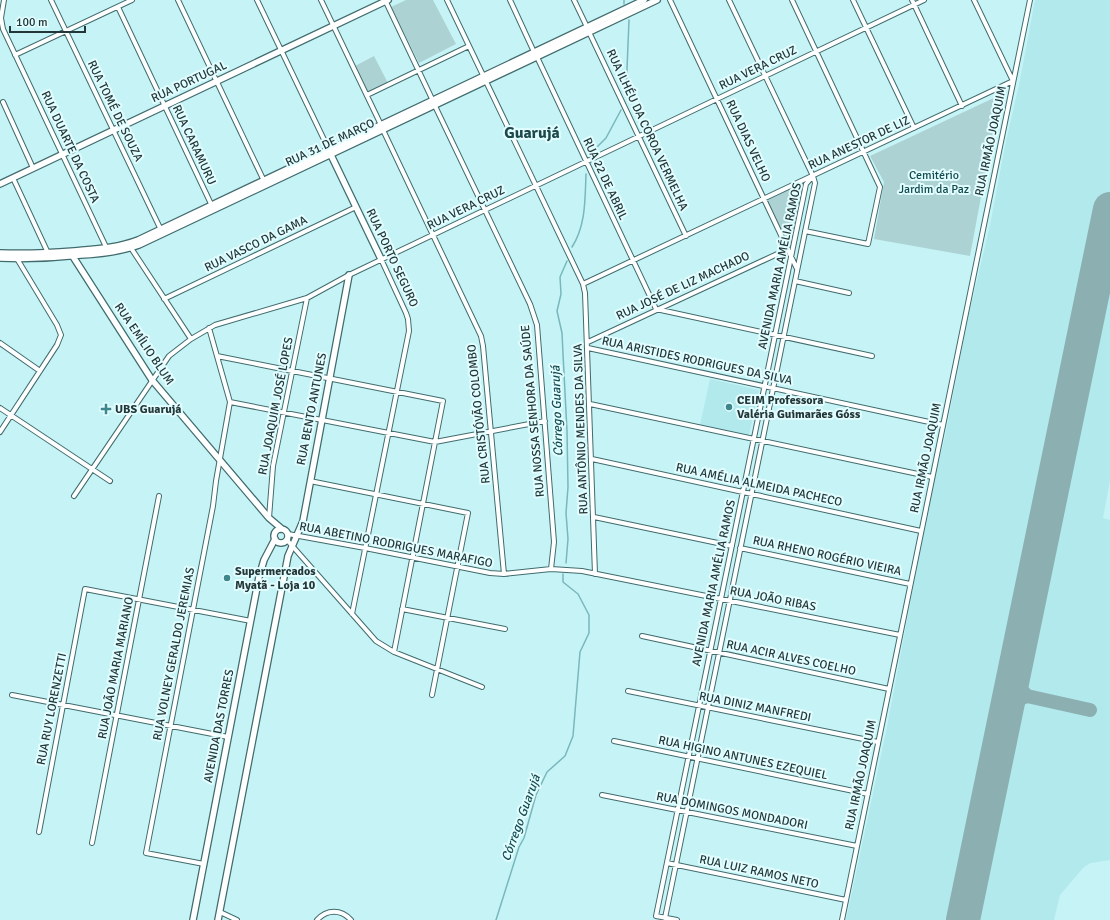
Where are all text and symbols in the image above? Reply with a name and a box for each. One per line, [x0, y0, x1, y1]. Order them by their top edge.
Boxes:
scale bar [10, 8, 85, 34]
text: 100 m [16, 15, 48, 30]
street label: RUA VERA CRUZ [717, 43, 800, 93]
street label: RUA ILHÉU DA COROA VERMELHA [603, 47, 691, 214]
street label: RUA TOMÉ DE SOUZA [84, 58, 146, 165]
street label: RUA PORTUGAL [149, 58, 229, 106]
street label: RUA IRMÃO JOAQUIM [972, 85, 1010, 197]
street label: RUA DUARTE DA COSTA [38, 89, 103, 206]
street label: RUA DIAS VELHO [722, 98, 774, 184]
street label: RUA CARAMURU [169, 103, 219, 187]
street label: RUA ANESTOR DE LIZ [806, 113, 912, 173]
street label: RUA 31 DE MARÇO [283, 116, 377, 170]
district label: Guarujá [504, 123, 560, 143]
street label: RUA 22 DE ABRIL [579, 135, 631, 223]
park label: Cemitério Jardim da Paz [899, 168, 969, 197]
street label: AVENIDA MARIA AMÉLIA RAMOS [755, 181, 805, 351]
street label: RUA VERA CRUZ [425, 183, 508, 233]
street label: RUA PORTO SEGURO [363, 206, 421, 310]
street label: RUA VASCO DA GAMA [202, 212, 310, 275]
street label: RUA JOSÉ DE LIZ MACHADO [614, 248, 752, 324]
street label: RUA EMÍLIO BLUM [111, 300, 177, 388]
street label: RUA NOSSA SENHORA DA SAÚDE [518, 324, 548, 498]
street label: RUA ARISTIDES RODRIGUES DA SILVA [600, 333, 794, 389]
street label: RUA JOAQUIM JOSÉ LOPES [255, 335, 297, 476]
street label: RUA CRISTÓVÃO COLOMBO [464, 343, 494, 484]
street label: RUA ANTÔNIO MENDES DA SILVA [570, 343, 591, 515]
street label: RUA BENTO ANTUNES [294, 351, 330, 466]
water label: Córrego Guarujá [547, 364, 567, 457]
place label: CEIM Professora Valéria Guimarães Góss [737, 393, 861, 422]
place label: UBS Guarujá [115, 402, 182, 417]
marker: CEIM Professora Valéria Guimarães Góss [724, 402, 734, 412]
street label: RUA IRMÃO JOAQUIM [907, 402, 945, 514]
marker: UBS Guarujá [100, 403, 112, 415]
street label: RUA AMÉLIA ALMEIDA PACHECO [674, 460, 844, 510]
street label: AVENIDA MARIA AMÉLIA RAMOS [689, 498, 739, 668]
street label: RUA ABETINO RODRIGUES MARAFIGO [298, 519, 494, 571]
street label: RUA RHENO ROGÉRIO VIEIRA [751, 533, 903, 579]
place label: Supermercados Myatã - Loja 10 [235, 564, 316, 593]
street label: RUA VOLNEY GERALDO JEREMIAS [150, 566, 198, 742]
marker: Supermercados Myatã - Loja 10 [222, 573, 232, 583]
street label: RUA JOÃO RIBAS [729, 583, 818, 615]
street label: RUA JOÃO MARIA MARIANO [95, 596, 137, 740]
street label: RUA ACIR ALVES COELHO [725, 637, 857, 679]
street label: RUA RUY LORENZETTI [34, 652, 70, 766]
street label: AVENIDA DAS TORRES [201, 668, 237, 784]
street label: RUA DINIZ MANFREDI [698, 689, 812, 725]
street label: RUA IRMÃO JOAQUIM [842, 719, 880, 831]
street label: RUA HIGINO ANTUNES EZEQUIEL [657, 733, 829, 783]
water label: Córrego Guarujá [498, 771, 545, 863]
street label: RUA DOMINGOS MONDADORI [655, 789, 809, 833]
street label: RUA LUIZ RAMOS NETO [698, 852, 820, 892]

